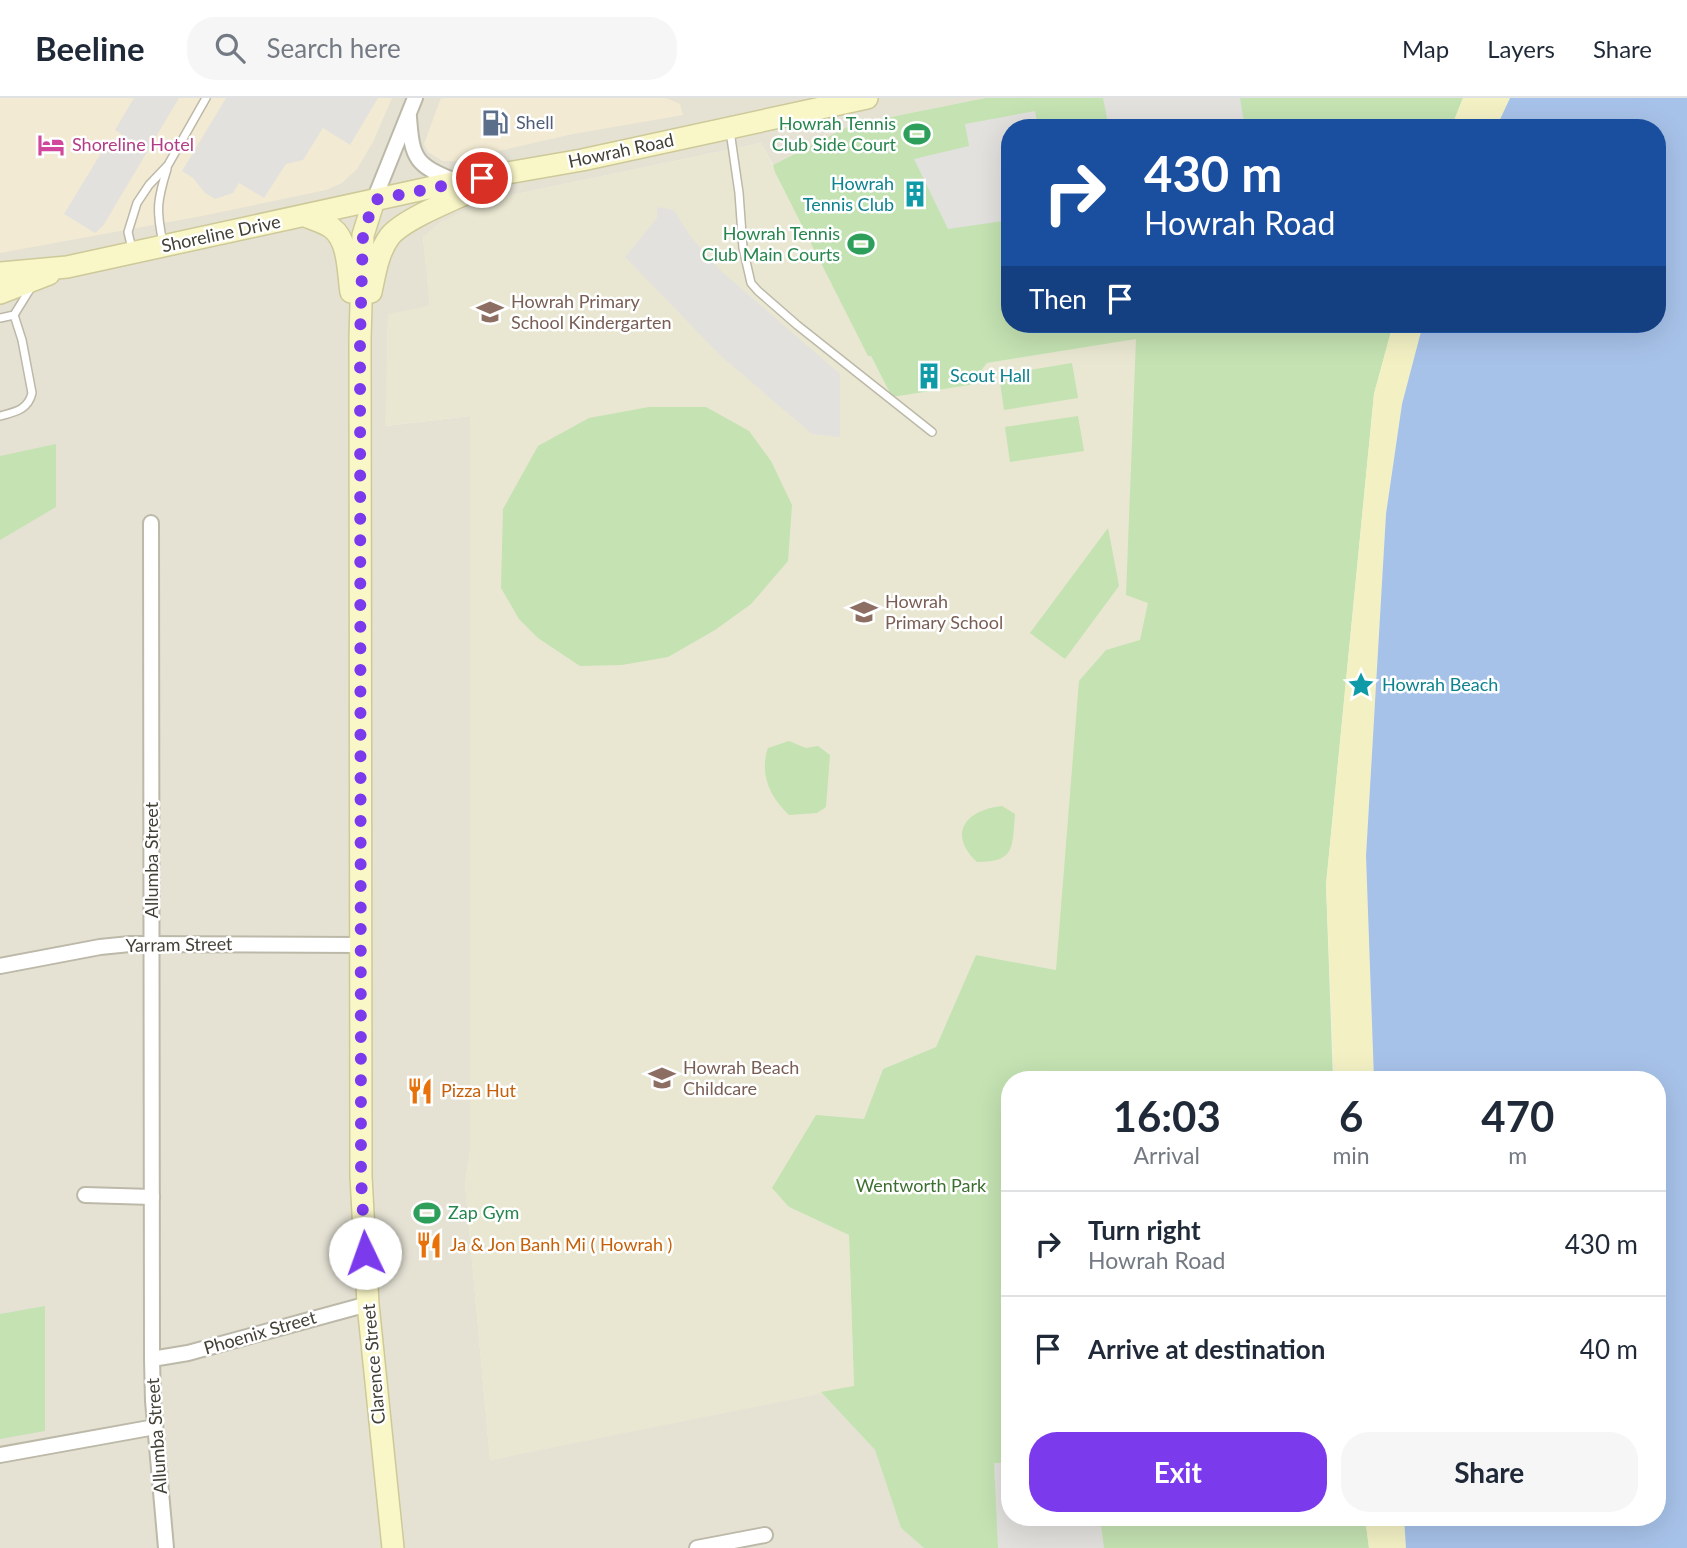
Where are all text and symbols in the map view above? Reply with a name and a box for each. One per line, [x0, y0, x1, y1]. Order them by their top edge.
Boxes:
search box [187, 17, 677, 80]
text: Beeline [35, 28, 145, 68]
icon: search [211, 29, 249, 67]
text: Search here [267, 32, 401, 64]
text: Map [1402, 34, 1449, 63]
text: Layers [1487, 34, 1555, 63]
text: Share [1593, 34, 1652, 63]
fuel station icon: Shell [480, 108, 510, 138]
place label: Shell [516, 111, 554, 133]
place label: Howrah Tennis Club Side Court [772, 112, 897, 155]
sports icon: Howrah Tennis Club Side Court [902, 119, 932, 149]
street label: Howrah Road [566, 128, 676, 172]
hotel icon: Shoreline Hotel [36, 130, 66, 160]
place label: Shoreline Hotel [72, 133, 194, 155]
text: 430 m [1144, 144, 1282, 202]
icon: right [1029, 147, 1120, 238]
pin [452, 148, 512, 208]
icon: arrive [463, 159, 501, 197]
place label: Howrah Tennis Club [803, 172, 894, 215]
building icon: Howrah Tennis Club [900, 179, 930, 209]
text: Howrah Road [1144, 203, 1335, 242]
street label: Shoreline Drive [159, 210, 282, 256]
place label: Howrah Tennis Club Main Courts [702, 222, 840, 265]
sports icon: Howrah Tennis Club Main Courts [846, 229, 876, 259]
icon: arrive [1101, 280, 1139, 318]
text: Then [1029, 283, 1087, 315]
place label: Howrah Primary School Kindergarten [511, 290, 672, 333]
school or university icon: Howrah Primary School Kindergarten [475, 297, 505, 327]
building icon: Scout Hall [914, 361, 944, 391]
place label: Scout Hall [950, 364, 1030, 386]
place label: Howrah Primary School [885, 590, 1003, 633]
school or university icon: Howrah Primary School [849, 597, 879, 627]
place icon: Howrah Beach [1346, 670, 1376, 700]
place label: Howrah Beach [1382, 673, 1498, 695]
street label: Allumba Street [140, 801, 162, 918]
street label: Yarram Street [125, 932, 233, 956]
place label: Howrah Beach Childcare [683, 1056, 799, 1099]
school or university icon: Howrah Beach Childcare [647, 1063, 677, 1093]
restaurant icon: Pizza Hut [405, 1076, 435, 1106]
place label: Pizza Hut [441, 1079, 517, 1101]
text: 16:03 [1113, 1091, 1221, 1141]
text: 6 [1339, 1091, 1363, 1141]
text: 470 [1481, 1091, 1554, 1141]
text: Arrival [1134, 1141, 1200, 1169]
text: min [1332, 1141, 1370, 1169]
text: m [1508, 1141, 1527, 1169]
park label: Wentworth Park [856, 1174, 987, 1196]
sports icon: Zap Gym [412, 1198, 442, 1228]
place label: Zap Gym [448, 1201, 519, 1223]
text: Turn right [1088, 1214, 1201, 1246]
position arrow [328, 1216, 402, 1290]
icon: right [1029, 1225, 1067, 1263]
text: 430 m [1565, 1228, 1638, 1260]
restaurant icon: Ja & Jon Banh Mi ( Howrah ) [414, 1230, 444, 1260]
place label: Ja & Jon Banh Mi ( Howrah ) [450, 1233, 672, 1255]
text: Howrah Road [1088, 1246, 1226, 1274]
street label: Clarence Street [357, 1302, 389, 1425]
street label: Phoenix Street [201, 1305, 319, 1359]
icon: arrive [1029, 1330, 1067, 1368]
text: Arrive at destination [1088, 1333, 1325, 1365]
text: 40 m [1580, 1333, 1638, 1365]
street label: Allumba Street [141, 1377, 171, 1495]
button: Exit [1029, 1432, 1327, 1512]
button: Share [1341, 1432, 1638, 1512]

